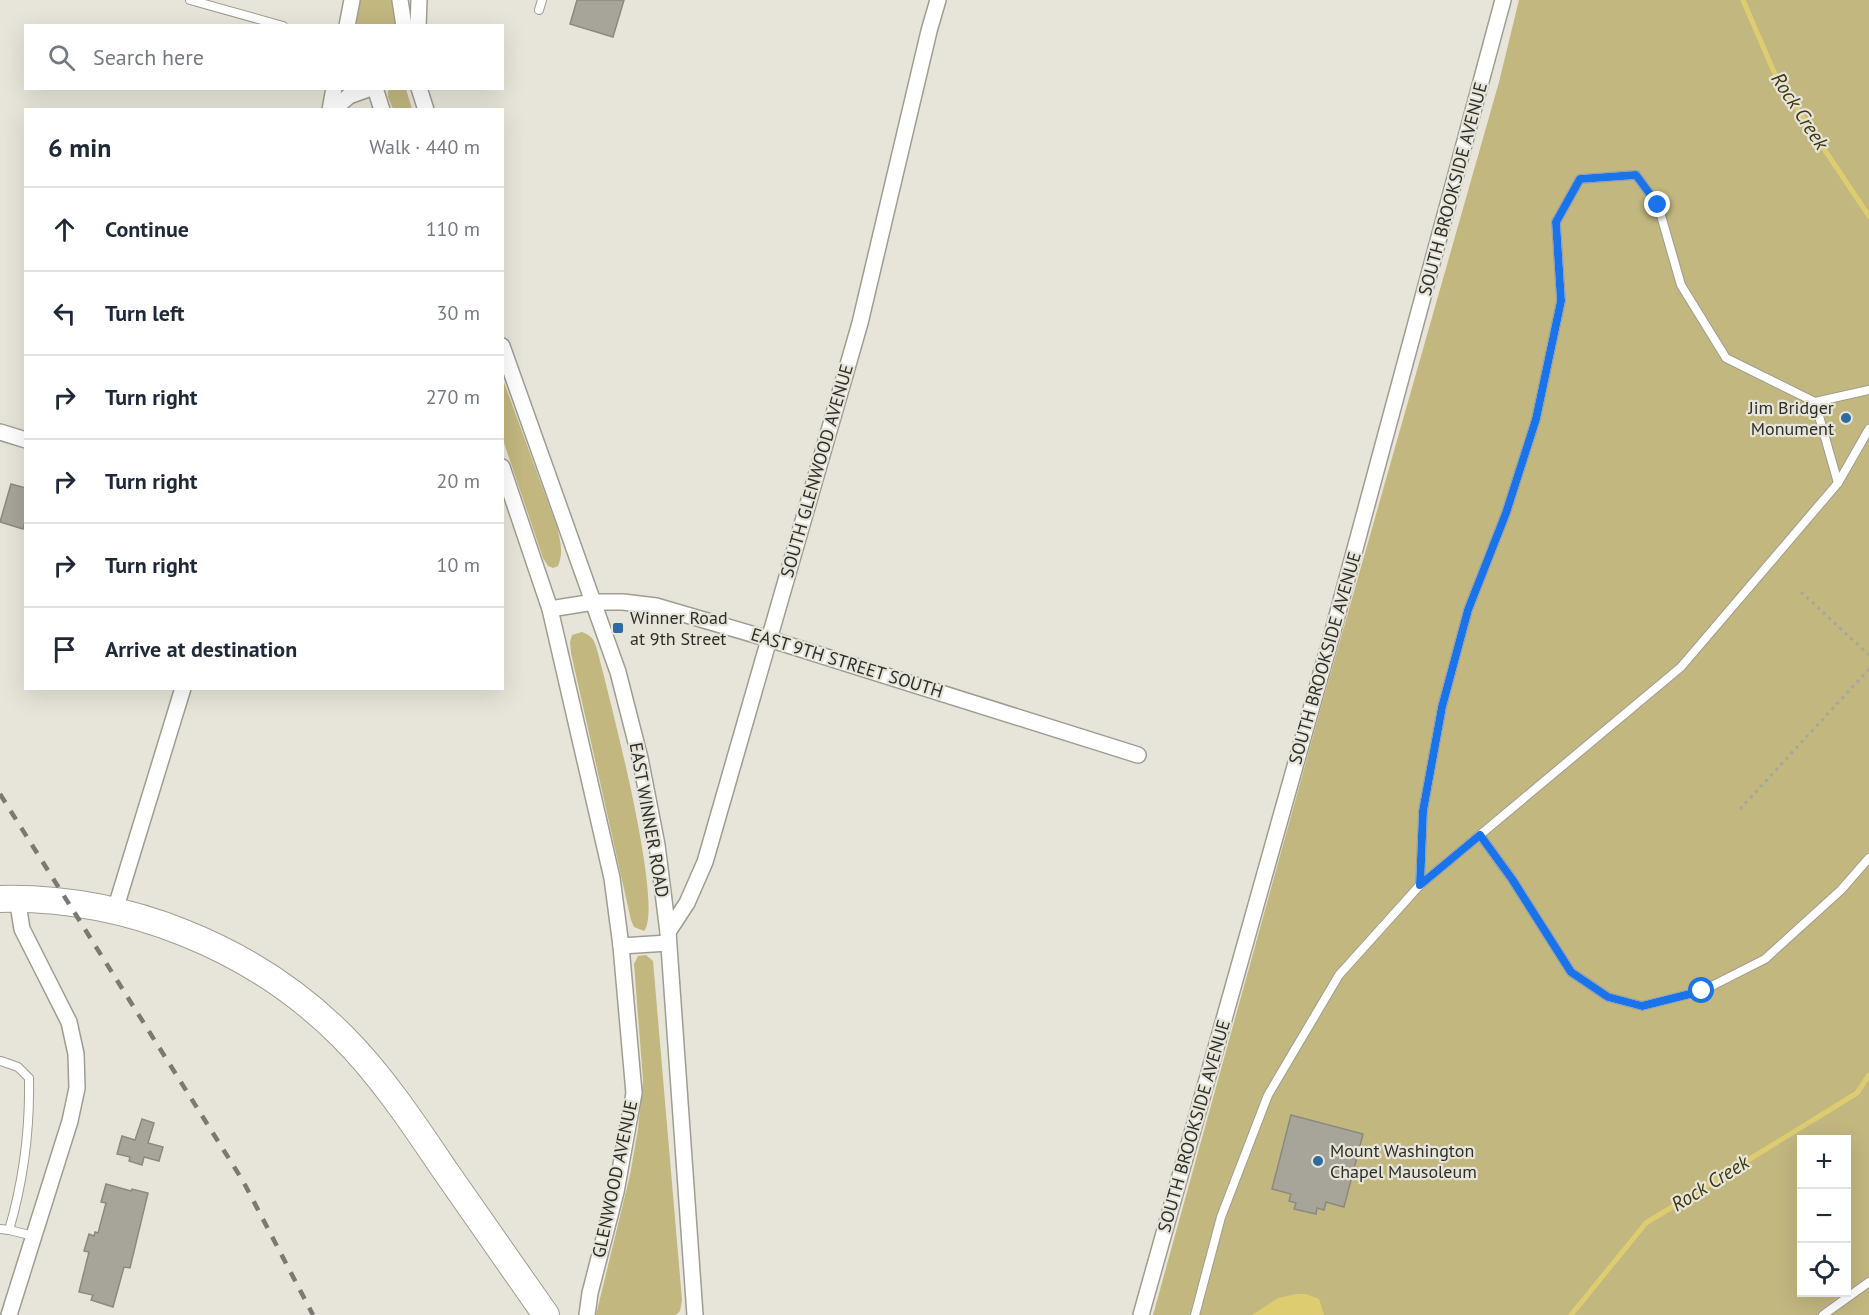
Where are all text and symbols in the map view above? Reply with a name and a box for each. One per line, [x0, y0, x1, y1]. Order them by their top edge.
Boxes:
search box [24, 24, 504, 90]
icon: search [45, 41, 78, 74]
text: Search here [93, 43, 204, 71]
water label: Rock Creek [1765, 67, 1835, 155]
street label: SOUTH BROOKSIDE AVENUE [1413, 80, 1492, 298]
text: 6 min [48, 131, 111, 164]
text: Walk · 440 m [369, 134, 480, 160]
route end [1644, 191, 1670, 217]
icon: ahead [48, 213, 81, 246]
text: Continue [105, 215, 189, 243]
text: 110 m [426, 216, 480, 242]
icon: left [48, 297, 81, 330]
text: Turn left [105, 299, 185, 327]
text: 30 m [437, 300, 480, 326]
street label: SOUTH GLENWOOD AVENUE [775, 362, 858, 580]
icon: right [48, 381, 81, 414]
text: Turn right [105, 383, 197, 411]
text: 270 m [426, 384, 480, 410]
place label: Jim Bridger Monument [1747, 396, 1834, 440]
marker: Jim Bridger Monument [1839, 411, 1853, 425]
icon: right [48, 465, 81, 498]
text: Turn right [105, 467, 197, 495]
text: 20 m [437, 468, 480, 494]
icon: right [48, 549, 81, 582]
street label: SOUTH BROOKSIDE AVENUE [1283, 549, 1366, 767]
text: Turn right [105, 551, 197, 579]
text: 10 m [437, 552, 480, 578]
place label: Winner Road at 9th Street [630, 606, 728, 650]
marker: Winner Road at 9th Street [611, 621, 625, 635]
street label: EAST 9TH STREET SOUTH [748, 622, 946, 703]
icon: arrive [48, 633, 81, 666]
text: Arrive at destination [105, 635, 297, 663]
street label: EAST WINNER ROAD [625, 741, 674, 899]
route start [1688, 977, 1714, 1003]
street label: SOUTH BROOKSIDE AVENUE [1152, 1017, 1235, 1235]
street label: GLENWOOD AVENUE [587, 1098, 642, 1260]
map controls [1797, 1135, 1851, 1297]
button: + [1797, 1135, 1851, 1189]
place label: Mount Washington Chapel Mausoleum [1330, 1139, 1477, 1183]
water label: Rock Creek [1666, 1148, 1755, 1217]
marker: Mount Washington Chapel Mausoleum [1311, 1154, 1325, 1168]
button: − [1797, 1189, 1851, 1243]
button: locate [1797, 1243, 1851, 1297]

